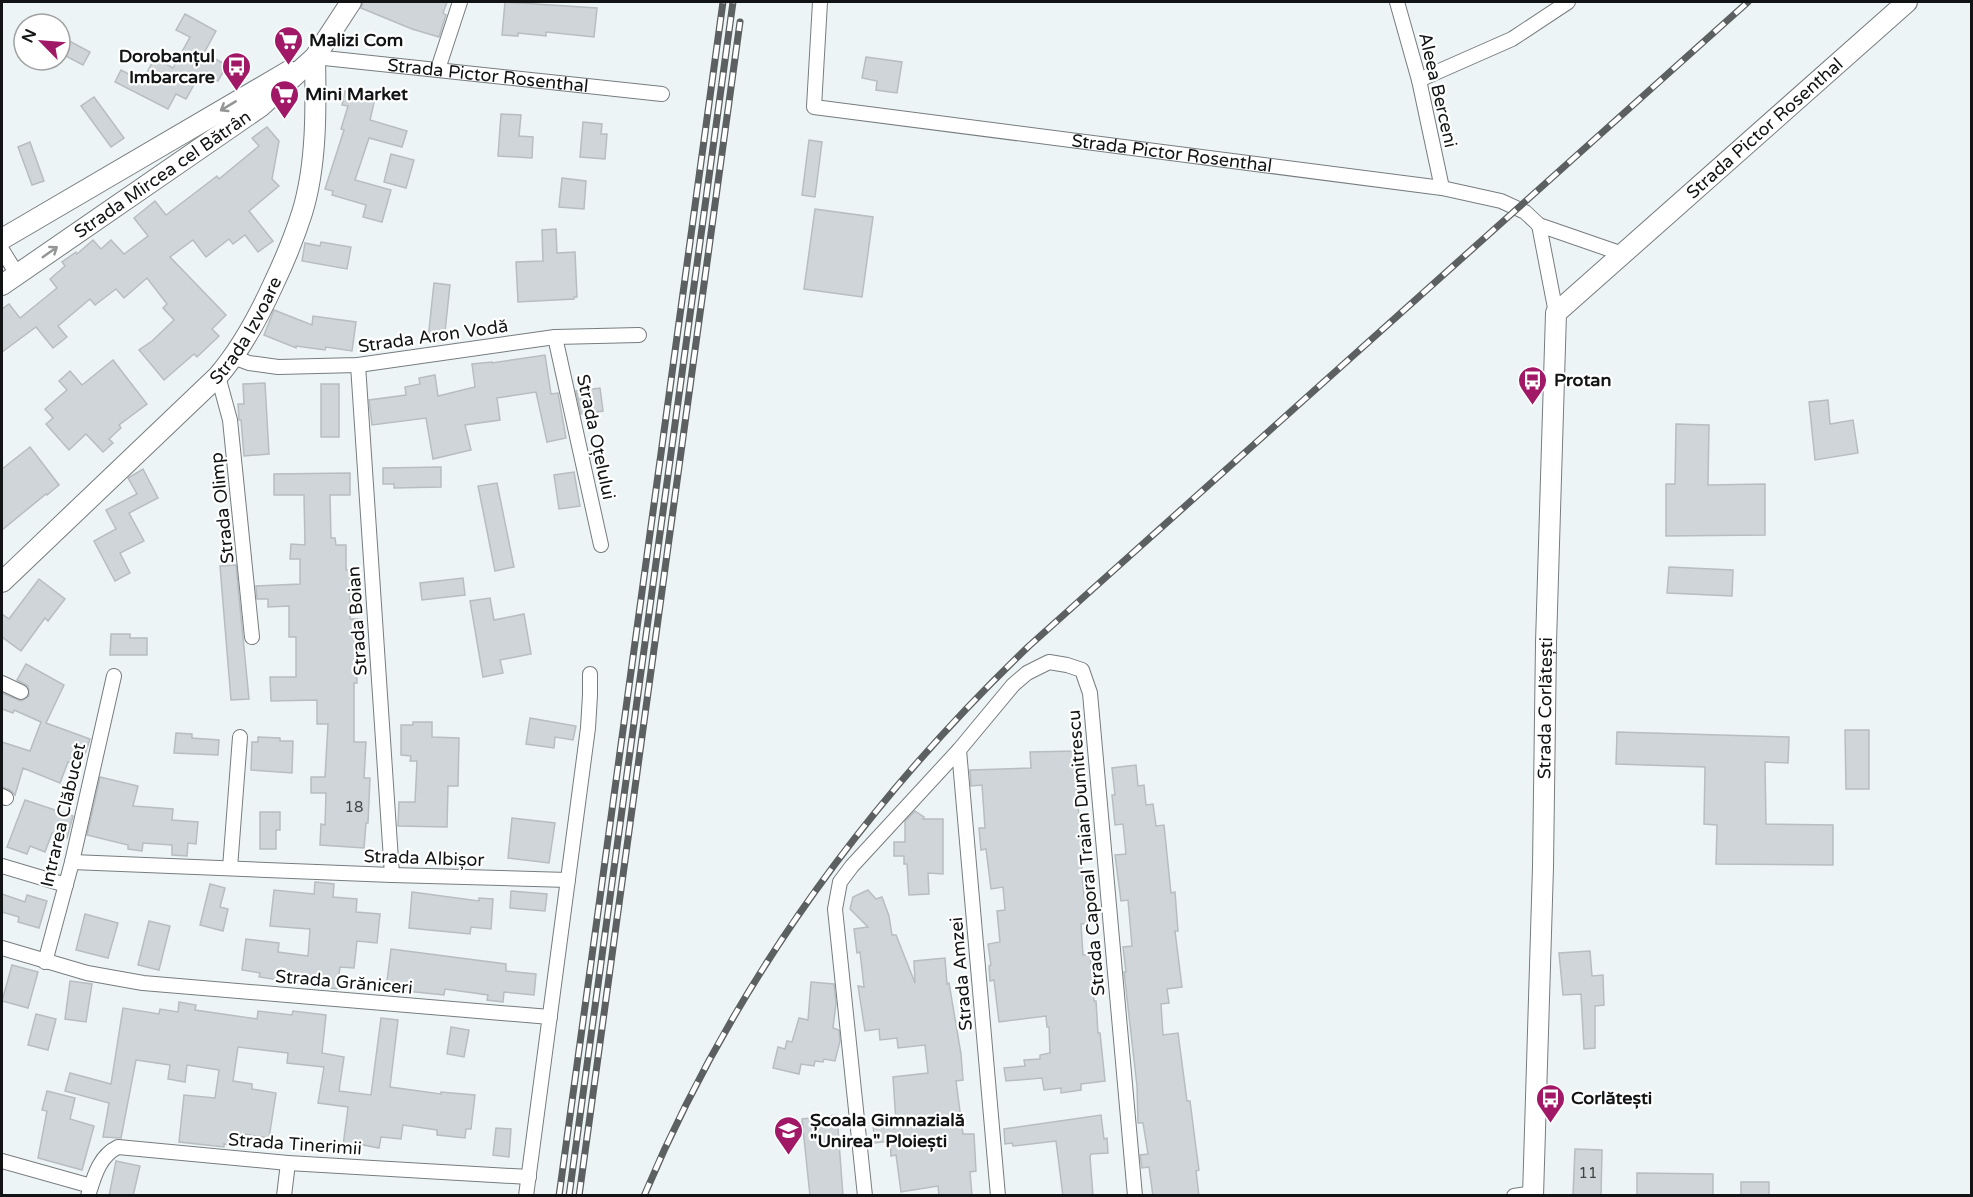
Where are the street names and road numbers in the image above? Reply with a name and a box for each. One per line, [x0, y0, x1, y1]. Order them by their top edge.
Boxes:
street label: Aleea Berceni [1414, 30, 1462, 150]
street label: Strada Pictor Rosenthal [1682, 53, 1847, 203]
street label: Strada Pictor Rosenthal [386, 54, 590, 97]
street label: Strada Mircea cel Bătrân [70, 106, 255, 243]
street label: Strada Pictor Rosenthal [1070, 129, 1273, 177]
street label: Strada Izvoare [205, 273, 286, 389]
street label: Strada Aron Vodă [357, 315, 509, 357]
street label: Strada Oțelului [572, 372, 620, 502]
street label: Strada Olimp [205, 451, 239, 565]
street label: Strada Boian [342, 566, 372, 676]
street label: Strada Corlătești [1533, 637, 1557, 779]
street label: Strada Caporal Traian Dumitrescu [1063, 709, 1109, 997]
street label: Intrarea Clăbucet [36, 741, 90, 889]
street label: Strada Albișor [363, 845, 485, 871]
street label: Strada Amzei [945, 916, 977, 1032]
street label: Strada Grăniceri [274, 965, 414, 999]
street label: Strada Tinerimii [227, 1128, 363, 1160]

